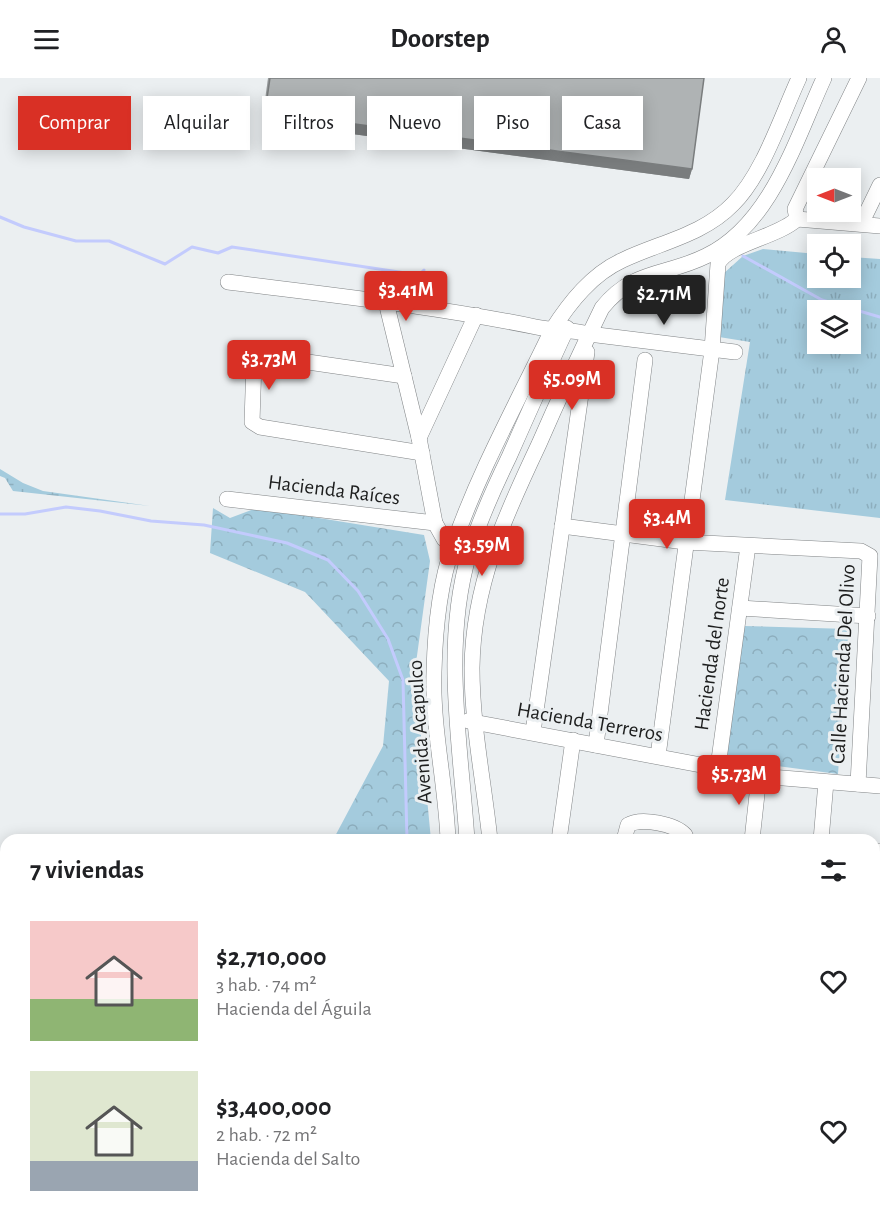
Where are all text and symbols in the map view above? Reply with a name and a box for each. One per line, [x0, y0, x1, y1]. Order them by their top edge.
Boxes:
icon: menu [30, 23, 63, 56]
icon: person [817, 23, 850, 56]
text: Doorstep [390, 25, 490, 52]
chip: Comprar [18, 96, 131, 150]
chip: Alquilar [143, 96, 250, 150]
chip: Filtros [262, 96, 355, 150]
chip: Nuevo [367, 96, 462, 150]
chip: Piso [474, 96, 550, 150]
chip: Casa [562, 96, 643, 150]
north arrow [807, 168, 861, 222]
map controls [807, 168, 861, 354]
button: locate [807, 234, 861, 288]
pin: $3.41M [357, 271, 455, 322]
pin: $2.71M [615, 275, 713, 326]
text: $3.41M [378, 280, 434, 300]
text: $2.71M [637, 284, 691, 304]
button: layers [807, 300, 861, 354]
pin: $3.73M [220, 340, 318, 391]
text: $3.73M [241, 349, 297, 369]
pin: $5.09M [523, 360, 621, 411]
text: $5.09M [543, 369, 601, 389]
street label: Hacienda Raíces [267, 471, 401, 509]
pin: $3.4M [625, 499, 709, 550]
text: $3.4M [643, 508, 691, 528]
pin: $3.59M [433, 526, 531, 577]
text: $3.59M [454, 535, 510, 555]
street label: Calle Hacienda Del Olivo [827, 564, 859, 764]
street label: Hacienda del norte [691, 576, 733, 732]
street label: Avenida Acapulco [404, 659, 436, 805]
street label: Hacienda Terreros [515, 699, 665, 745]
pin: $5.73M [690, 755, 788, 806]
text: $5.73M [711, 764, 767, 784]
icon: filters [817, 854, 850, 887]
text: 7 viviendas [30, 857, 144, 883]
text: $2,710,000 [216, 944, 327, 970]
icon: home [78, 945, 150, 1017]
icon: heart [817, 965, 850, 998]
text: 3 hab. · 74 m² [216, 975, 317, 995]
text: Hacienda del Águila [216, 999, 372, 1019]
text: $3,400,000 [216, 1094, 332, 1120]
icon: home [78, 1095, 150, 1167]
icon: heart [817, 1115, 850, 1148]
text: 2 hab. · 72 m² [216, 1125, 317, 1145]
text: Hacienda del Salto [216, 1149, 360, 1169]

